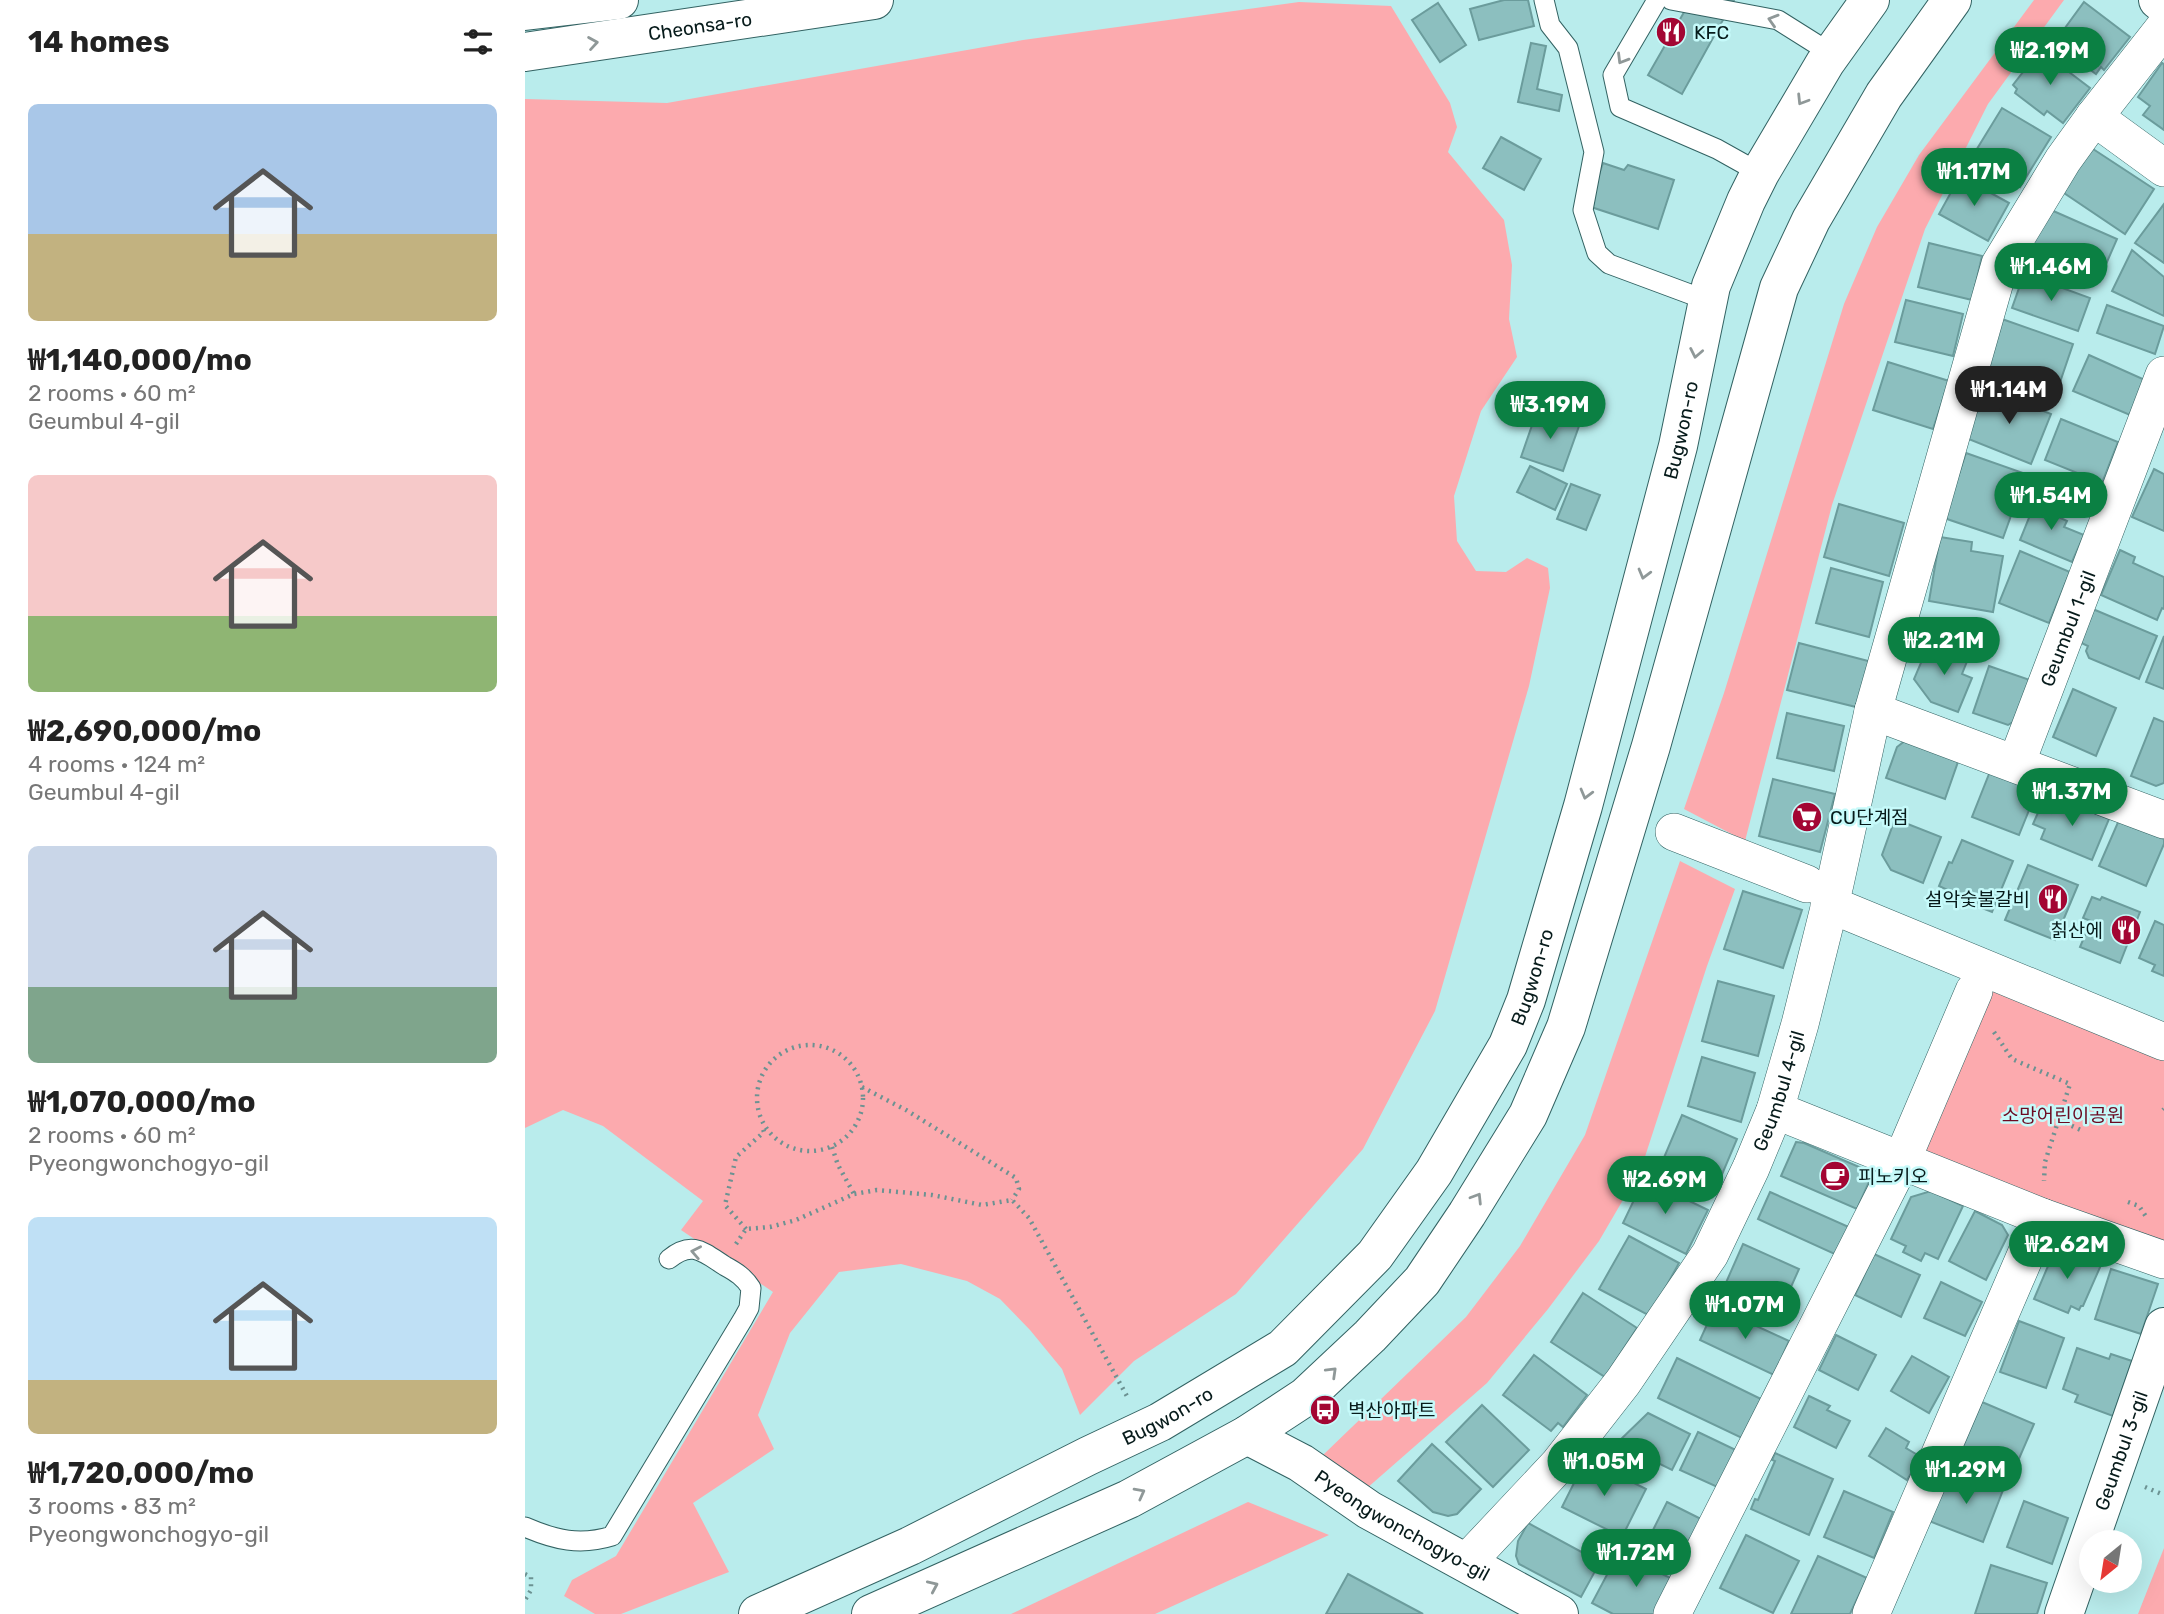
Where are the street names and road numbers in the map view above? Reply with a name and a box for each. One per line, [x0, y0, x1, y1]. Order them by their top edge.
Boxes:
street label: Cheonsa-ro [647, 7, 754, 45]
street label: Bugwon-ro [1659, 379, 1703, 482]
street label: Geumbul 1-gil [2036, 568, 2100, 690]
street label: Bugwon-ro [1506, 926, 1558, 1029]
street label: Geumbul 4-gil [1748, 1028, 1809, 1155]
street label: Bugwon-ro [1119, 1382, 1217, 1450]
street label: Geumbul 3-gil [2090, 1388, 2153, 1514]
street label: Pyeongwonchogyo-gil [1310, 1465, 1494, 1586]

